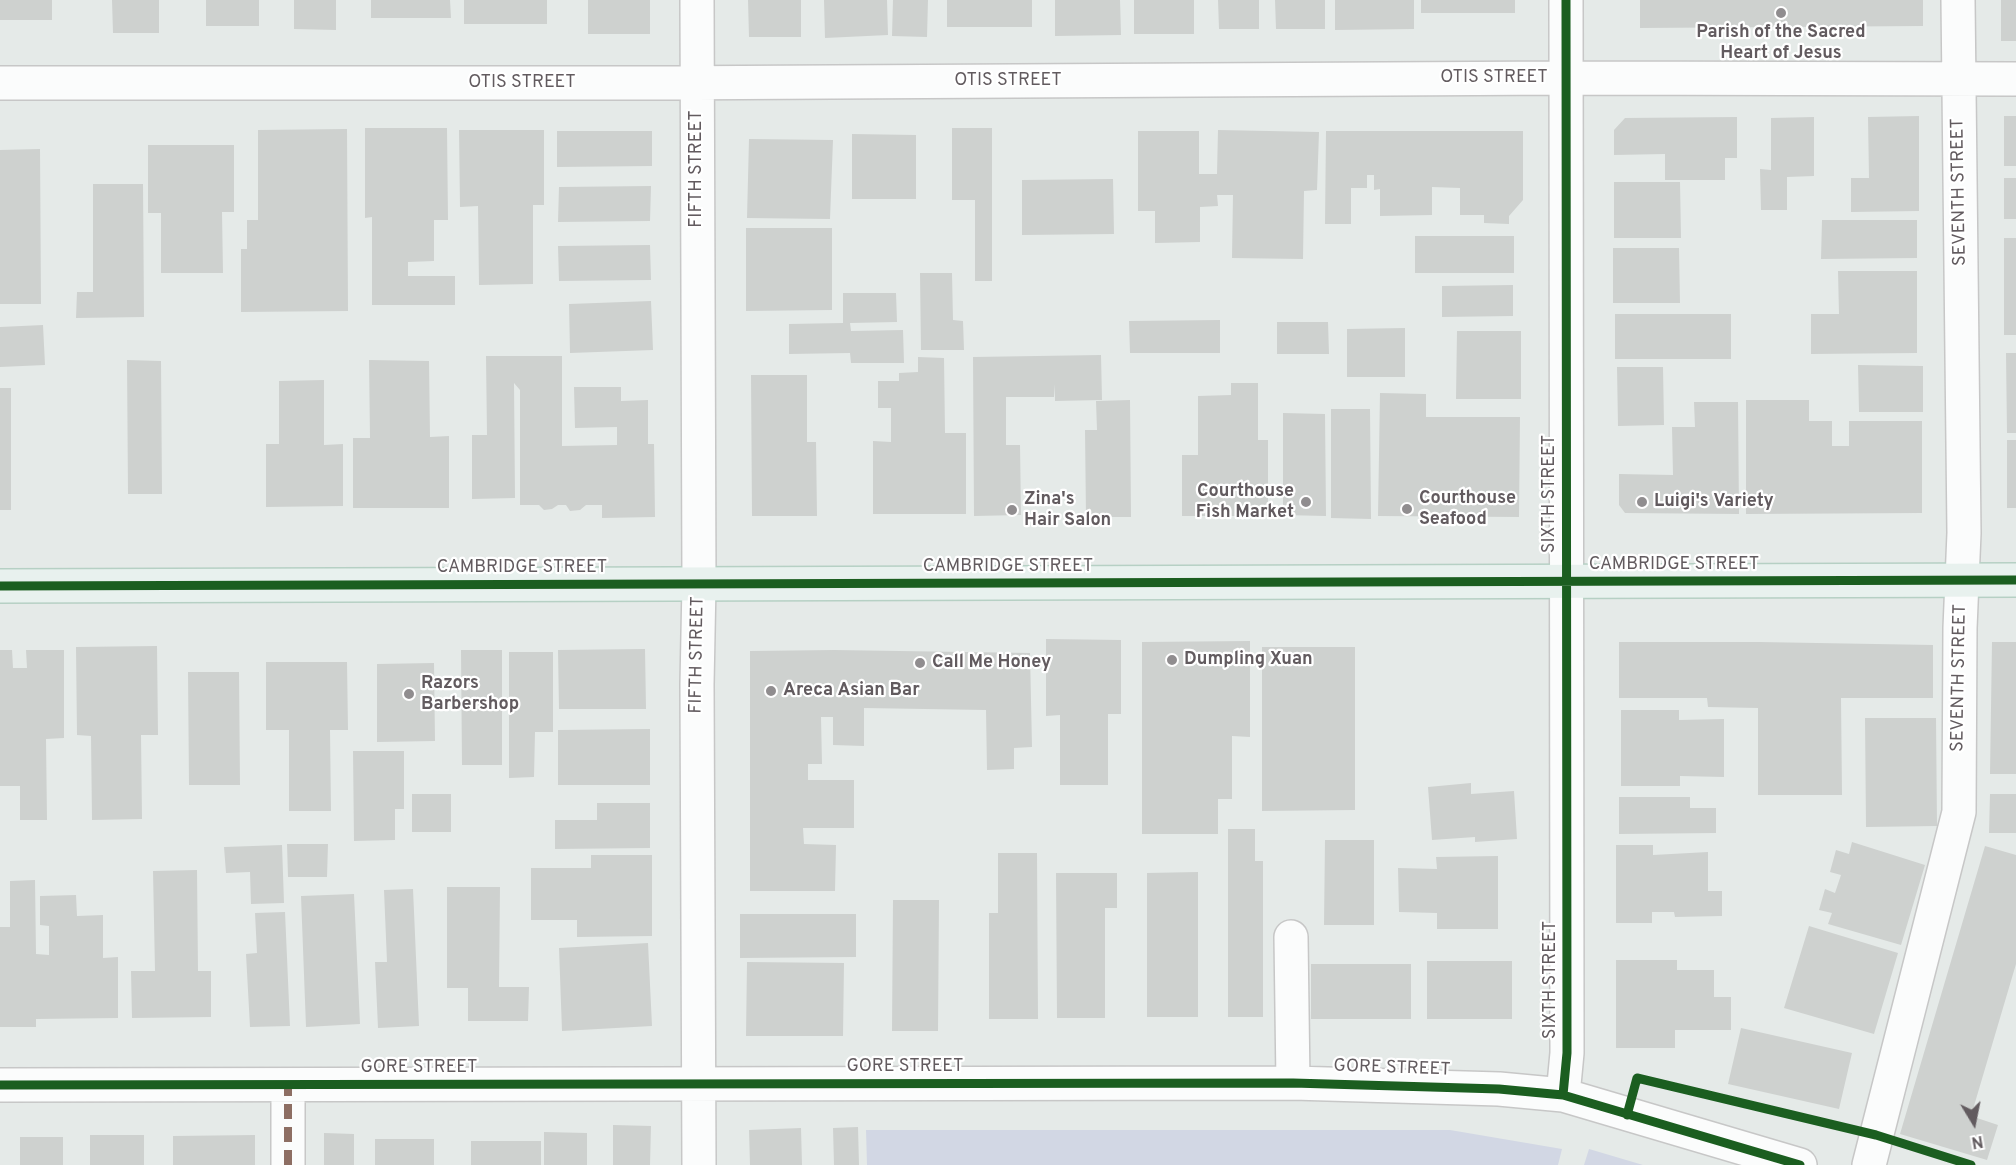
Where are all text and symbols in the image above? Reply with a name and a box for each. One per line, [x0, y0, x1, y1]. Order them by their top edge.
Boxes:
marker: Parish of the Sacred Heart of Jesus [1774, 6, 1788, 20]
place label: Parish of the Sacred Heart of Jesus [1696, 22, 1866, 64]
street label: OTIS STREET [1440, 67, 1548, 89]
street label: OTIS STREET [954, 70, 1062, 92]
street label: OTIS STREET [468, 72, 576, 94]
street label: FIFTH STREET [686, 110, 708, 228]
street label: SEVENTH STREET [1948, 118, 1972, 266]
street label: SIXTH STREET [1539, 435, 1561, 553]
place label: Courthouse Fish Market [1196, 481, 1294, 524]
place label: Courthouse Seafood [1419, 488, 1516, 530]
place label: Zina's Hair Salon [1024, 489, 1111, 532]
place label: Luigi's Variety [1654, 491, 1774, 513]
marker: Courthouse Fish Market [1299, 495, 1313, 509]
marker: Luigi's Variety [1635, 495, 1649, 509]
marker: Courthouse Seafood [1400, 502, 1414, 516]
marker: Zina's Hair Salon [1005, 503, 1019, 517]
street label: CAMBRIDGE STREET [1589, 554, 1759, 576]
street label: CAMBRIDGE STREET [923, 556, 1093, 578]
street label: CAMBRIDGE STREET [437, 557, 607, 579]
street label: FIFTH STREET [686, 596, 710, 714]
street label: SEVENTH STREET [1948, 604, 1972, 752]
place label: Dumpling Xuan [1184, 649, 1313, 671]
place label: Call Me Honey [932, 652, 1051, 674]
marker: Dumpling Xuan [1165, 653, 1179, 667]
marker: Call Me Honey [913, 656, 927, 670]
place label: Razors Barbershop [421, 673, 519, 716]
place label: Areca Asian Bar [783, 680, 920, 702]
marker: Areca Asian Bar [764, 684, 778, 698]
marker: Razors Barbershop [402, 687, 416, 701]
street label: SIXTH STREET [1540, 921, 1562, 1039]
street label: GORE STREET [846, 1056, 964, 1078]
street label: GORE STREET [1333, 1056, 1451, 1082]
street label: GORE STREET [360, 1057, 478, 1079]
north arrow [1944, 1093, 2004, 1153]
text: N [1970, 1130, 1985, 1152]

